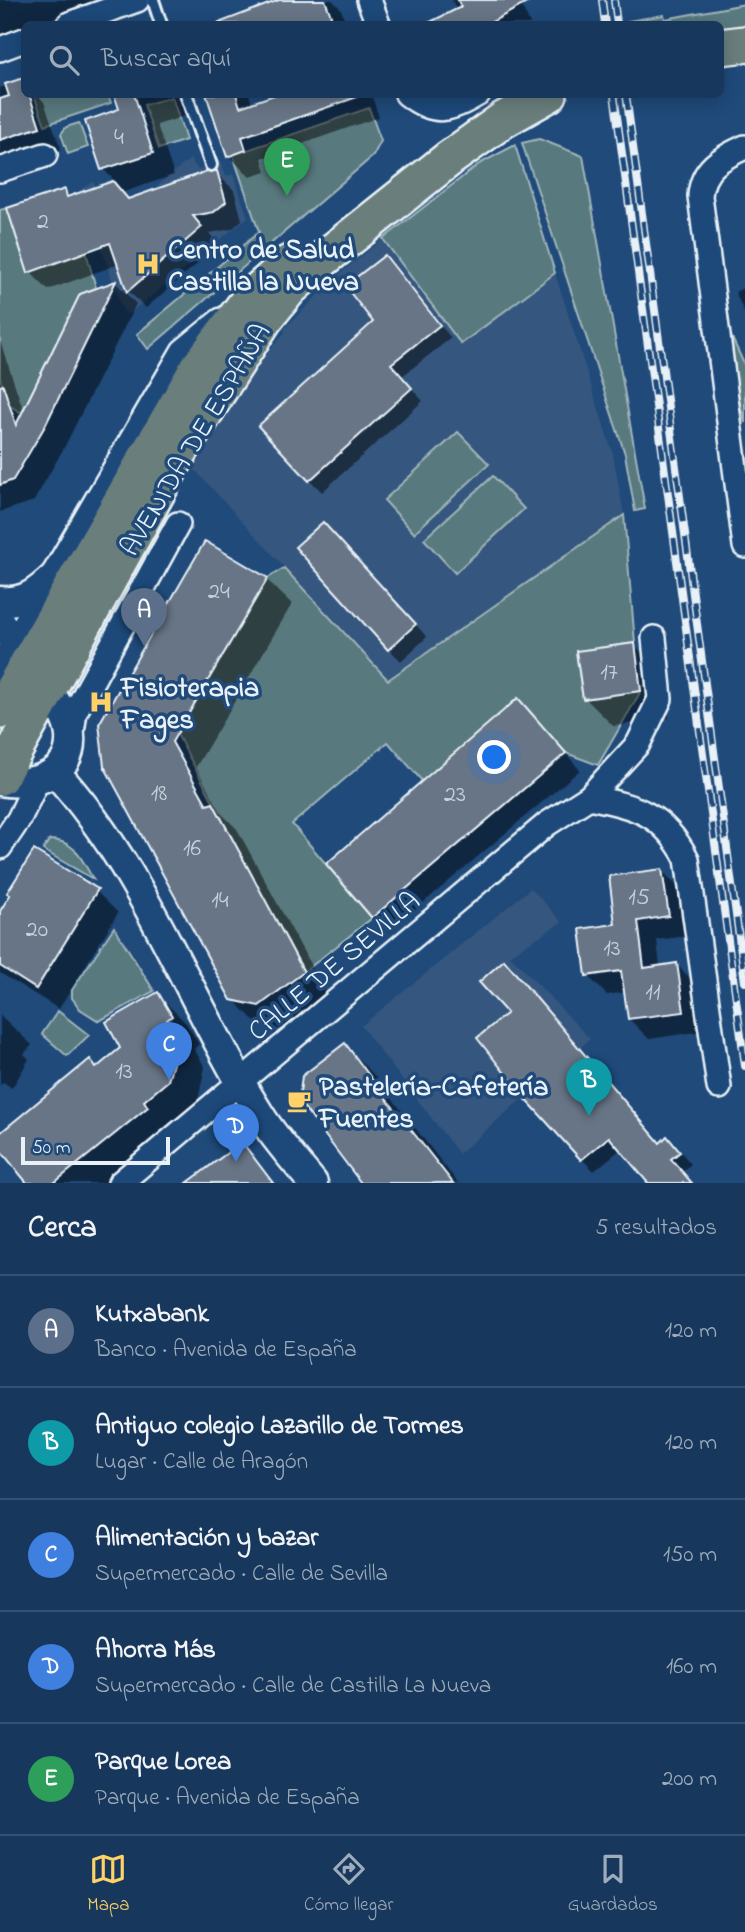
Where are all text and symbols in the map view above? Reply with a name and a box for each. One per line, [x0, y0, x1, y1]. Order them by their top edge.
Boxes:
search box [21, 21, 724, 98]
icon: search [45, 41, 83, 79]
text: Buscar aquí [101, 41, 231, 79]
house number: 4 [114, 121, 124, 156]
pin: E [264, 138, 310, 196]
house number: 2 [37, 205, 49, 240]
place label: Centro de Salud Castilla la Nueva [168, 231, 359, 304]
hospital icon: Centro de Salud Castilla la Nueva [134, 250, 162, 278]
street label: AVENIDA DE ESPAÑA [111, 317, 283, 565]
house number: 24 [208, 575, 230, 610]
pin: A [121, 588, 167, 646]
house number: 17 [600, 656, 618, 691]
place label: Fisioterapia Fages [119, 669, 259, 743]
hospital icon: Fisioterapia Fages [87, 688, 115, 716]
your location [477, 740, 511, 774]
house number: 18 [151, 777, 167, 812]
house number: 23 [444, 778, 466, 813]
house number: 16 [183, 832, 202, 867]
house number: 15 [628, 881, 650, 916]
street label: CALLE DE SEVILLA [240, 883, 431, 1052]
house number: 14 [211, 884, 229, 919]
house number: 20 [26, 913, 48, 948]
house number: 13 [603, 932, 621, 967]
house number: 11 [645, 976, 661, 1011]
pin: C [146, 1022, 192, 1080]
house number: 13 [115, 1055, 133, 1090]
pin: B [566, 1058, 612, 1116]
place label: Pastelería-Cafetería Fuentes [317, 1068, 548, 1141]
cafe icon: Pastelería-Cafetería Fuentes [285, 1087, 313, 1115]
pin: D [213, 1104, 259, 1162]
scale bar [21, 1134, 170, 1166]
text: 50 m [32, 1135, 71, 1162]
text: Cerca [28, 1207, 97, 1251]
text: 5 resultados [595, 1212, 717, 1245]
text: Kutxabank [95, 1296, 209, 1334]
text: A [44, 1315, 58, 1348]
text: 120 m [665, 1315, 717, 1348]
text: Banco · Avenida de España [95, 1334, 357, 1367]
text: Antiguo colegio Lazarillo de Tormes [95, 1408, 464, 1446]
text: B [43, 1427, 59, 1460]
text: 120 m [665, 1427, 717, 1460]
text: Lugar · Calle de Aragón [95, 1446, 308, 1479]
text: Alimentación y bazar [95, 1520, 318, 1558]
text: C [45, 1539, 57, 1572]
text: 150 m [663, 1539, 717, 1572]
text: Supermercado · Calle de Sevilla [95, 1558, 388, 1591]
text: Ahorra Más [95, 1632, 216, 1670]
text: D [43, 1651, 59, 1684]
text: 160 m [666, 1651, 717, 1684]
text: Supermercado · Calle de Castilla La Nueva [95, 1670, 491, 1703]
text: Parque Lorea [95, 1744, 231, 1782]
text: E [44, 1763, 58, 1796]
text: 200 m [662, 1763, 717, 1796]
text: Parque · Avenida de España [95, 1782, 360, 1815]
tab: Mapa [87, 1850, 130, 1919]
tab: Cómo llegar [304, 1850, 393, 1919]
tab: Guardados [568, 1850, 658, 1919]

